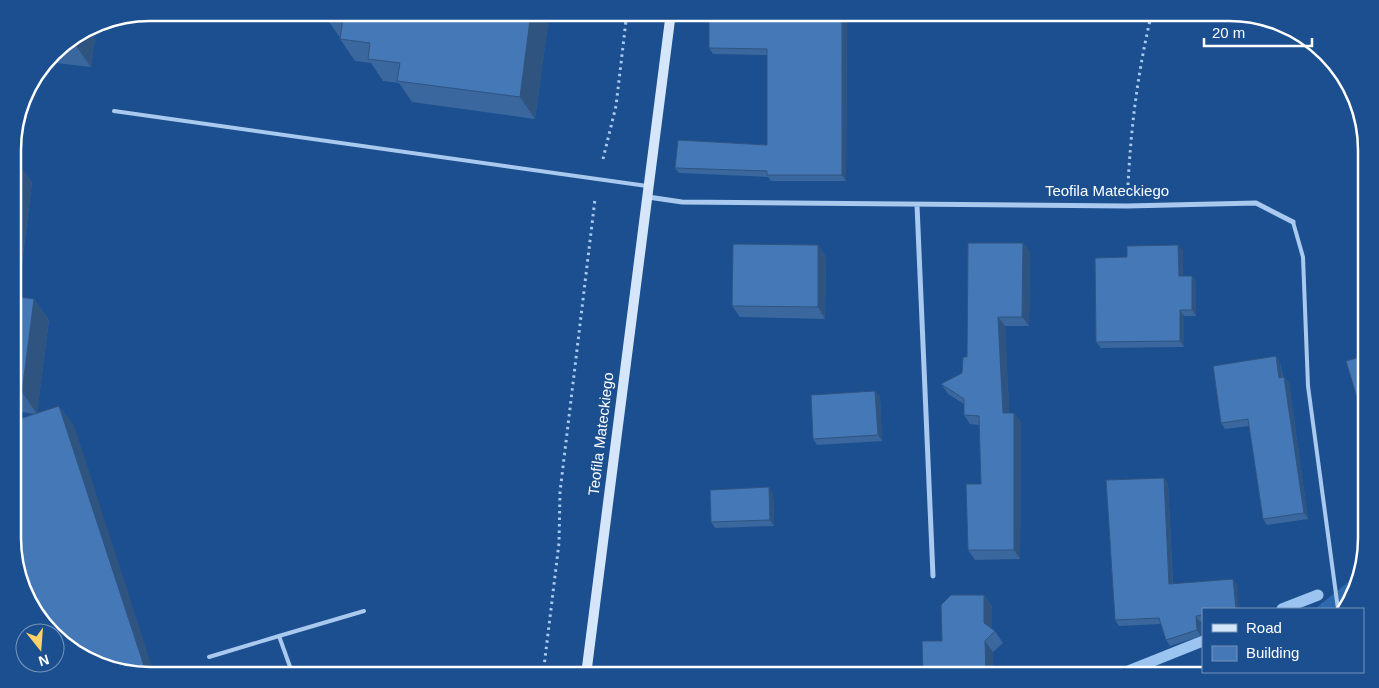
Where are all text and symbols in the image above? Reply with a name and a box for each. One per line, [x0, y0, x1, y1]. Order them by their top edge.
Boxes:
scale bar [1204, 15, 1312, 47]
text: 20 m [1212, 24, 1245, 41]
street label: Teofila Mateckiego [1045, 182, 1169, 199]
street label: Teofila Mateckiego [584, 371, 617, 497]
legend [1202, 608, 1364, 673]
text: Road [1246, 619, 1282, 636]
north arrow [15, 623, 65, 673]
text: Building [1246, 644, 1299, 661]
text: N [37, 651, 51, 670]

